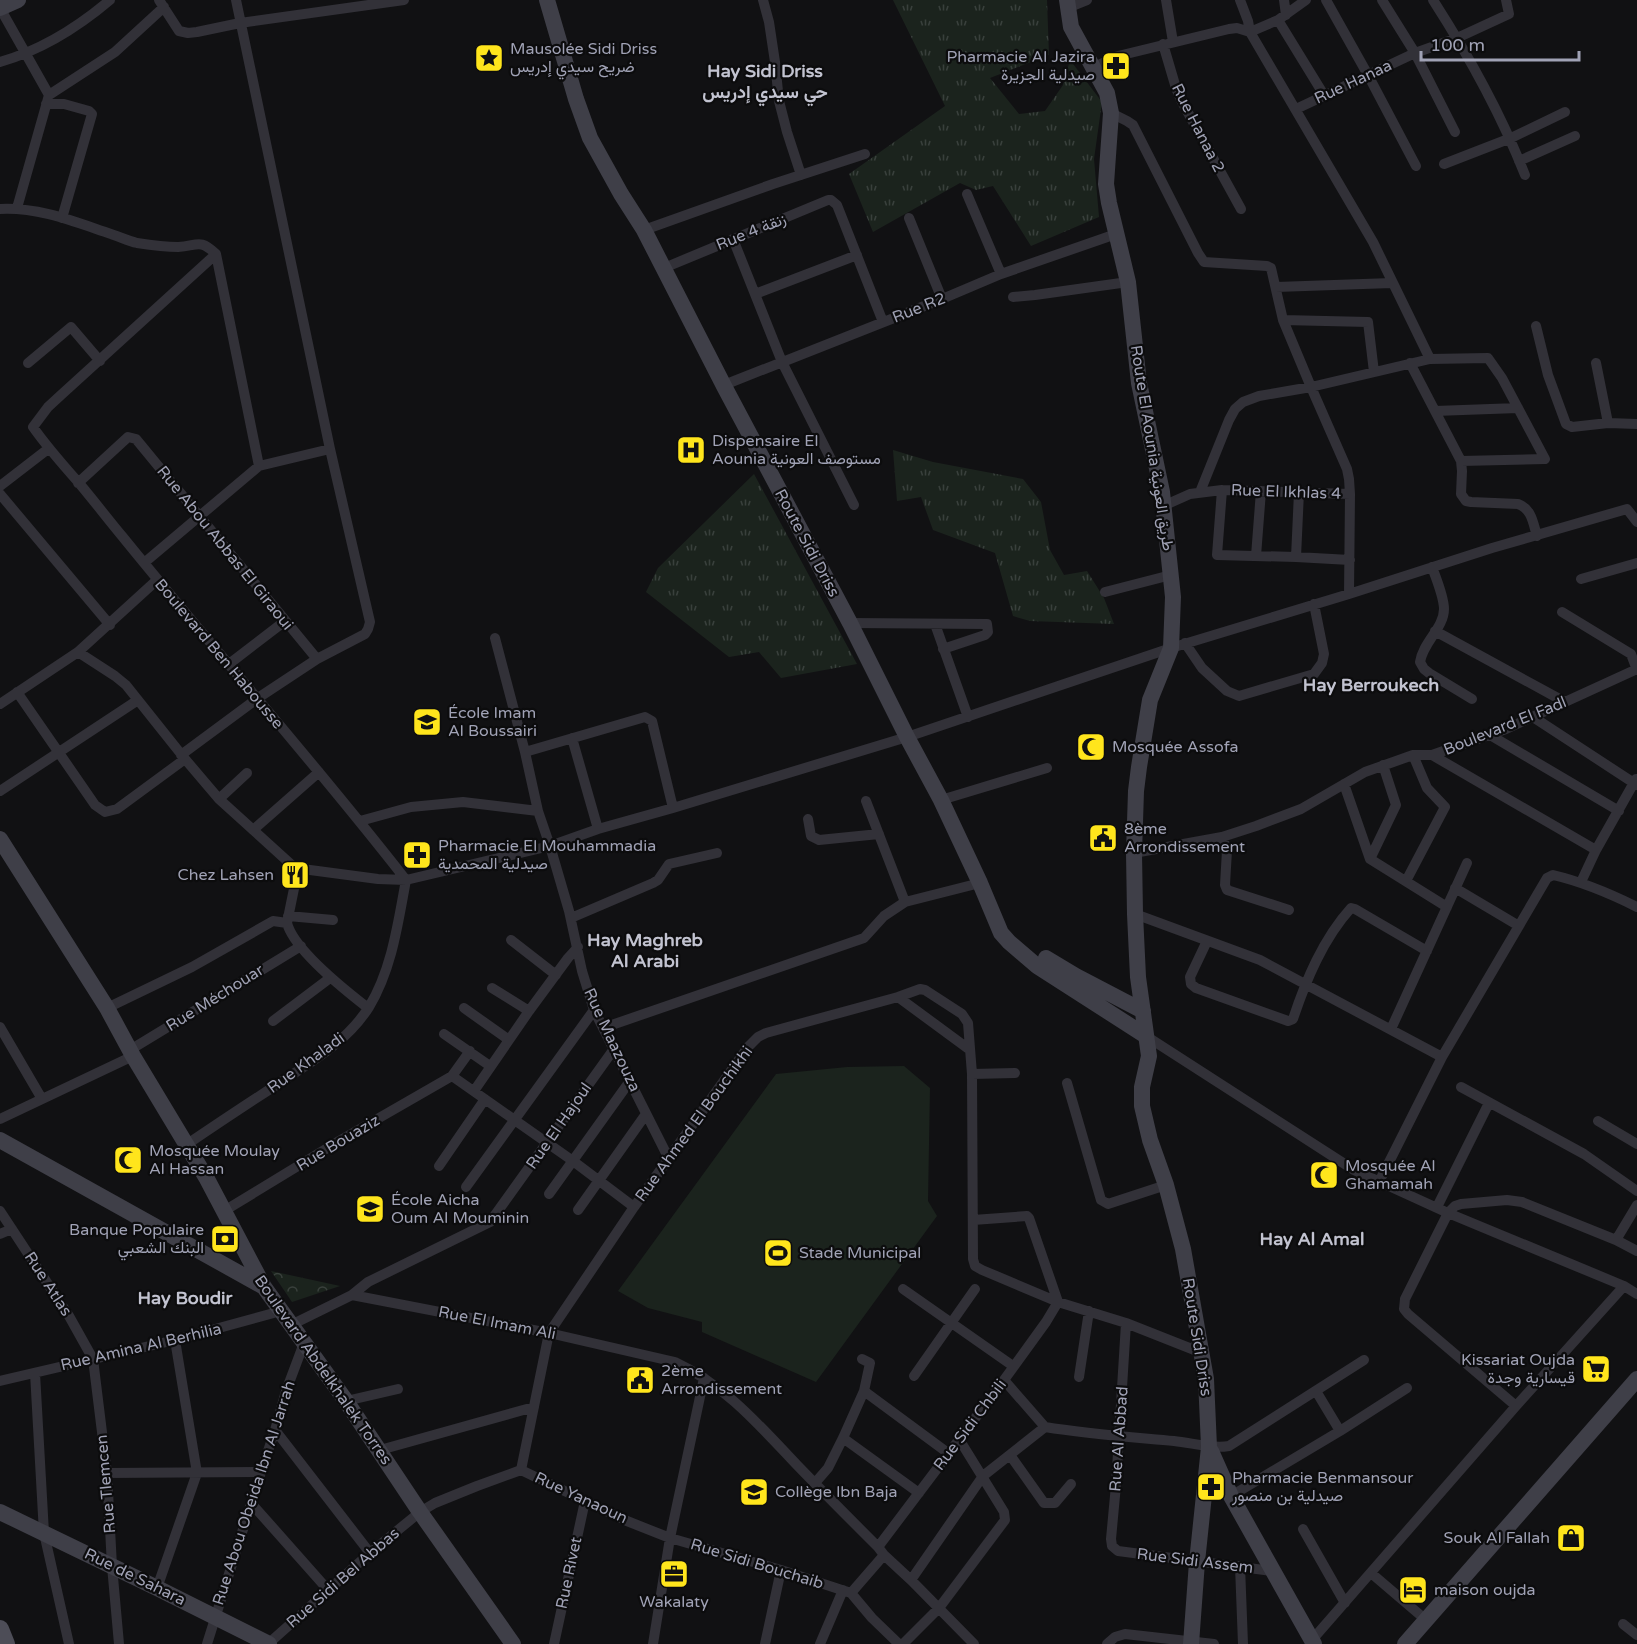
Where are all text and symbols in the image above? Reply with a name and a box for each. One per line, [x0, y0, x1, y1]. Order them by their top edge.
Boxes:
scale bar [1421, 24, 1578, 62]
text: 100 m [1430, 34, 1485, 56]
place label: Mausolée Sidi Driss ضريح سيدي إدريس [510, 39, 657, 80]
place icon: Mausolée Sidi Driss ضريح سيدي إدريس [473, 42, 505, 74]
place label: Pharmacie Al Jazira صيدلية الجزيرة [947, 47, 1095, 85]
pharmacy icon: Pharmacie Al Jazira صيدلية الجزيرة [1100, 50, 1132, 82]
street label: Rue Hanaa [1311, 55, 1395, 109]
district label: Hay Sidi Driss حي سيدي إدريس [702, 60, 828, 107]
street label: Rue Hanaa 2 [1167, 80, 1229, 176]
street label: Rue 4 زنقة [713, 209, 789, 255]
street label: Rue R2 [889, 288, 949, 328]
street label: Route El Aounia طريق العونية [1126, 344, 1178, 552]
place label: Dispensaire El Aounia مستوصف العونية [712, 431, 881, 469]
hospital icon: Dispensaire El Aounia مستوصف العونية [675, 434, 707, 466]
street label: Rue Abou Abbas El Giraoui [152, 462, 298, 634]
street label: Rue El Ikhlas 4 [1230, 480, 1342, 504]
street label: Route Sidi Driss [770, 486, 844, 600]
street label: Boulevard Ben Habousse [150, 575, 288, 733]
district label: Hay Berroukech [1303, 674, 1439, 696]
street label: Boulevard El Fadl [1441, 692, 1569, 760]
place label: École Imam Al Boussairi [448, 703, 537, 741]
school or university icon: École Imam Al Boussairi [411, 706, 443, 738]
mosque icon: Mosquée Assofa [1075, 731, 1107, 763]
place label: Mosquée Assofa [1112, 737, 1239, 757]
place label: 8ème Arrondissement [1124, 819, 1245, 857]
public building icon: 8ème Arrondissement [1087, 822, 1119, 854]
place label: Pharmacie El Mouhammadia صيدلية المحمدية [438, 836, 656, 874]
pharmacy icon: Pharmacie El Mouhammadia صيدلية المحمدية [401, 839, 433, 871]
restaurant icon: Chez Lahsen [279, 859, 311, 891]
place label: Chez Lahsen [178, 865, 274, 885]
district label: Hay Maghreb Al Arabi [587, 929, 703, 972]
street label: Rue Méchouar [162, 960, 268, 1036]
street label: Rue Maazouza [579, 985, 645, 1095]
street label: Rue Khaladi [263, 1028, 349, 1098]
street label: Rue Ahmed El Bouchikhi [631, 1042, 757, 1206]
street label: Rue El Hajoul [522, 1079, 596, 1173]
street label: Rue Bouaziz [293, 1110, 383, 1176]
place label: Mosquée Moulay Al Hassan [149, 1141, 280, 1179]
mosque icon: Mosquée Moulay Al Hassan [112, 1144, 144, 1176]
place label: Mosquée Al Ghamamah [1345, 1156, 1436, 1194]
mosque icon: Mosquée Al Ghamamah [1308, 1159, 1340, 1191]
place label: École Aicha Oum Al Mouminin [391, 1190, 529, 1228]
school or university icon: École Aicha Oum Al Mouminin [354, 1193, 386, 1225]
place label: Banque Populaire البنك الشعبي [69, 1220, 204, 1261]
bank icon: Banque Populaire البنك الشعبي [209, 1223, 241, 1255]
district label: Hay Al Amal [1260, 1228, 1364, 1250]
sports icon: Stade Municipal [762, 1237, 794, 1269]
place label: Stade Municipal [799, 1243, 921, 1263]
street label: Rue Atlas [20, 1248, 76, 1320]
street label: Boulevard Abdelkhalek Torres [250, 1271, 396, 1469]
street label: Route Sidi Driss [1178, 1276, 1216, 1398]
district label: Hay Boudir [138, 1287, 234, 1309]
street label: Rue El Imam Ali [436, 1302, 558, 1344]
street label: Rue Amina Al Berhilia [59, 1319, 223, 1375]
place label: Kissariat Oujda قيسارية وجدة [1461, 1350, 1575, 1388]
supermarket icon: Kissariat Oujda قيسارية وجدة [1580, 1353, 1612, 1385]
place label: 2ème Arrondissement [661, 1361, 782, 1399]
public building icon: 2ème Arrondissement [624, 1364, 656, 1396]
street label: Rue Sidi Chbili [929, 1375, 1011, 1475]
street label: Rue Abou Obeida Ibn Al Jarrah [208, 1378, 300, 1608]
street label: Rue Al Abbad [1105, 1386, 1133, 1492]
street label: Rue Tlemcen [92, 1434, 120, 1534]
street label: Rue Yanaoun [531, 1468, 631, 1528]
place label: Pharmacie Benmansour صيدلية بن منصور [1231, 1468, 1414, 1506]
pharmacy icon: Pharmacie Benmansour صيدلية بن منصور [1195, 1471, 1227, 1503]
school or university icon: Collège Ibn Baja [738, 1476, 770, 1508]
place label: Collège Ibn Baja [775, 1482, 897, 1502]
shop icon: Souk Al Fallah [1555, 1522, 1587, 1554]
street label: Rue Sidi Bel Abbas [282, 1523, 404, 1633]
place label: Souk Al Fallah [1444, 1528, 1550, 1548]
street label: Rue Sidi Bouchaib [688, 1534, 826, 1594]
street label: Rue Rivet [552, 1535, 586, 1611]
street label: Rue de Sahara [81, 1544, 189, 1610]
street label: Rue Sidi Assem [1136, 1544, 1254, 1578]
office icon: Wakalaty [658, 1558, 690, 1590]
hotel icon: maison oujda [1397, 1574, 1429, 1606]
place label: maison oujda [1434, 1580, 1536, 1600]
place label: Wakalaty [639, 1592, 709, 1612]

